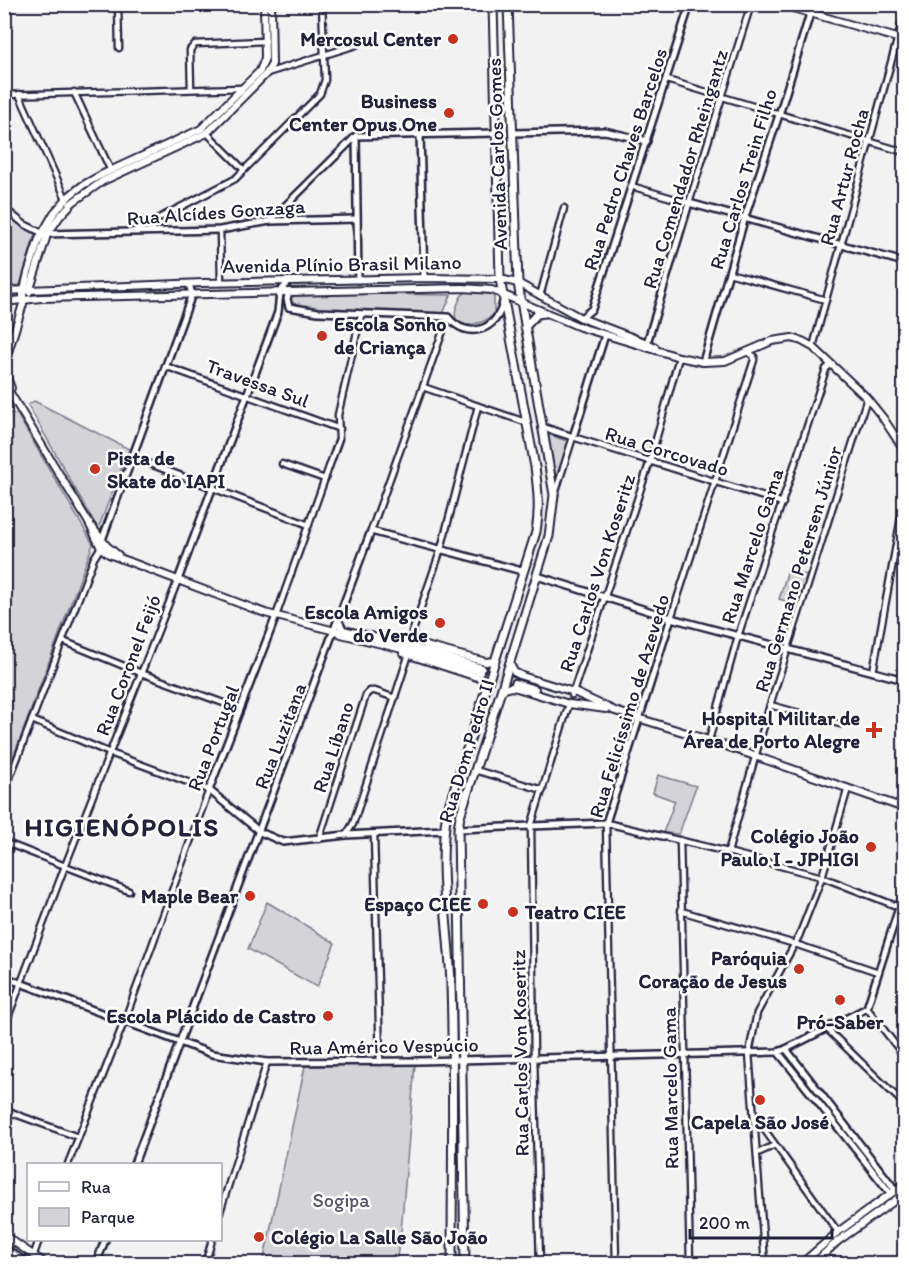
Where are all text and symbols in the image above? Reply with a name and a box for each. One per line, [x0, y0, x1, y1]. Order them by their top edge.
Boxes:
place label: Mercosul Center [300, 27, 442, 51]
marker: Mercosul Center [446, 32, 460, 46]
street label: Rua Pedro Chaves Barcelos [578, 45, 672, 273]
street label: Rua Comendador Rheingantz [637, 47, 733, 291]
street label: Avenida Carlos Gomes [482, 57, 512, 251]
street label: Rua Carlos Trein Filho [704, 86, 782, 272]
place label: Business Center Opus One [289, 89, 437, 137]
marker: Business Center Opus One [442, 106, 456, 120]
street label: Rua Artur Rocha [814, 106, 874, 248]
street label: Rua Alcídes Gonzaga [126, 194, 307, 230]
street label: Avenida Plínio Brasil Milano [222, 250, 462, 278]
place label: Escola Sonho de Criança [334, 312, 446, 360]
marker: Escola Sonho de Criança [315, 329, 329, 343]
street label: Travessa Sul [203, 353, 313, 413]
street label: Rua Corcovado [602, 421, 732, 481]
street label: Rua Germano Petersen Júnior [749, 443, 847, 695]
place label: Pista de Skate do IAPI [107, 446, 226, 493]
marker: Pista de Skate do IAPI [88, 462, 102, 476]
street label: Rua Marcelo Gama [716, 465, 789, 627]
street label: Rua Carlos Von Koseritz [554, 471, 640, 675]
street label: Rua Coronel Feijó [90, 591, 166, 739]
street label: Rua Felicíssimo de Azevedo [583, 591, 675, 821]
place label: Escola Amigos do Verde [305, 600, 428, 647]
marker: Escola Amigos do Verde [433, 616, 447, 630]
street label: Rua Dom Pedro II [433, 676, 499, 826]
street label: Rua Luzitana [249, 679, 312, 793]
street label: Rua Portugal [182, 681, 244, 794]
street label: Rua Líbano [307, 698, 359, 796]
place label: Hospital Militar de Área de Porto Alegre [683, 706, 860, 754]
marker: Hospital Militar de Área de Porto Alegre [865, 721, 883, 739]
district label: HIGIENÓPOLIS [24, 811, 220, 843]
place label: Colégio João Paulo I - JPHIGI [721, 824, 859, 871]
marker: Colégio João Paulo I - JPHIGI [864, 840, 878, 854]
place label: Maple Bear [141, 884, 239, 909]
marker: Maple Bear [243, 889, 257, 903]
place label: Espaço CIEE [364, 892, 471, 917]
marker: Espaço CIEE [476, 897, 490, 911]
place label: Teatro CIEE [524, 900, 626, 924]
marker: Teatro CIEE [506, 905, 520, 919]
place label: Paróquia Coração de Jesus [639, 946, 788, 994]
street label: Rua Carlos Von Koseritz [506, 950, 534, 1156]
marker: Paróquia Coração de Jesus [792, 962, 806, 976]
marker: Pró-Saber [833, 993, 847, 1007]
place label: Escola Plácido de Castro [107, 1004, 316, 1028]
street label: Rua Marcelo Gama [657, 1006, 683, 1169]
marker: Escola Plácido de Castro [321, 1009, 335, 1023]
place label: Pró-Saber [796, 1010, 885, 1034]
street label: Rua Américo Vespúcio [289, 1032, 479, 1060]
marker: Capela São José [753, 1093, 767, 1107]
place label: Capela São José [691, 1110, 830, 1135]
legend [27, 1163, 222, 1241]
text: Rua [81, 1176, 111, 1198]
park label: Sogipa [312, 1188, 370, 1212]
scale bar [690, 1202, 832, 1240]
text: Parque [81, 1206, 135, 1228]
text: 200 m [699, 1212, 750, 1234]
place label: Colégio La Salle São João [271, 1225, 488, 1250]
marker: Colégio La Salle São João [252, 1230, 266, 1244]

